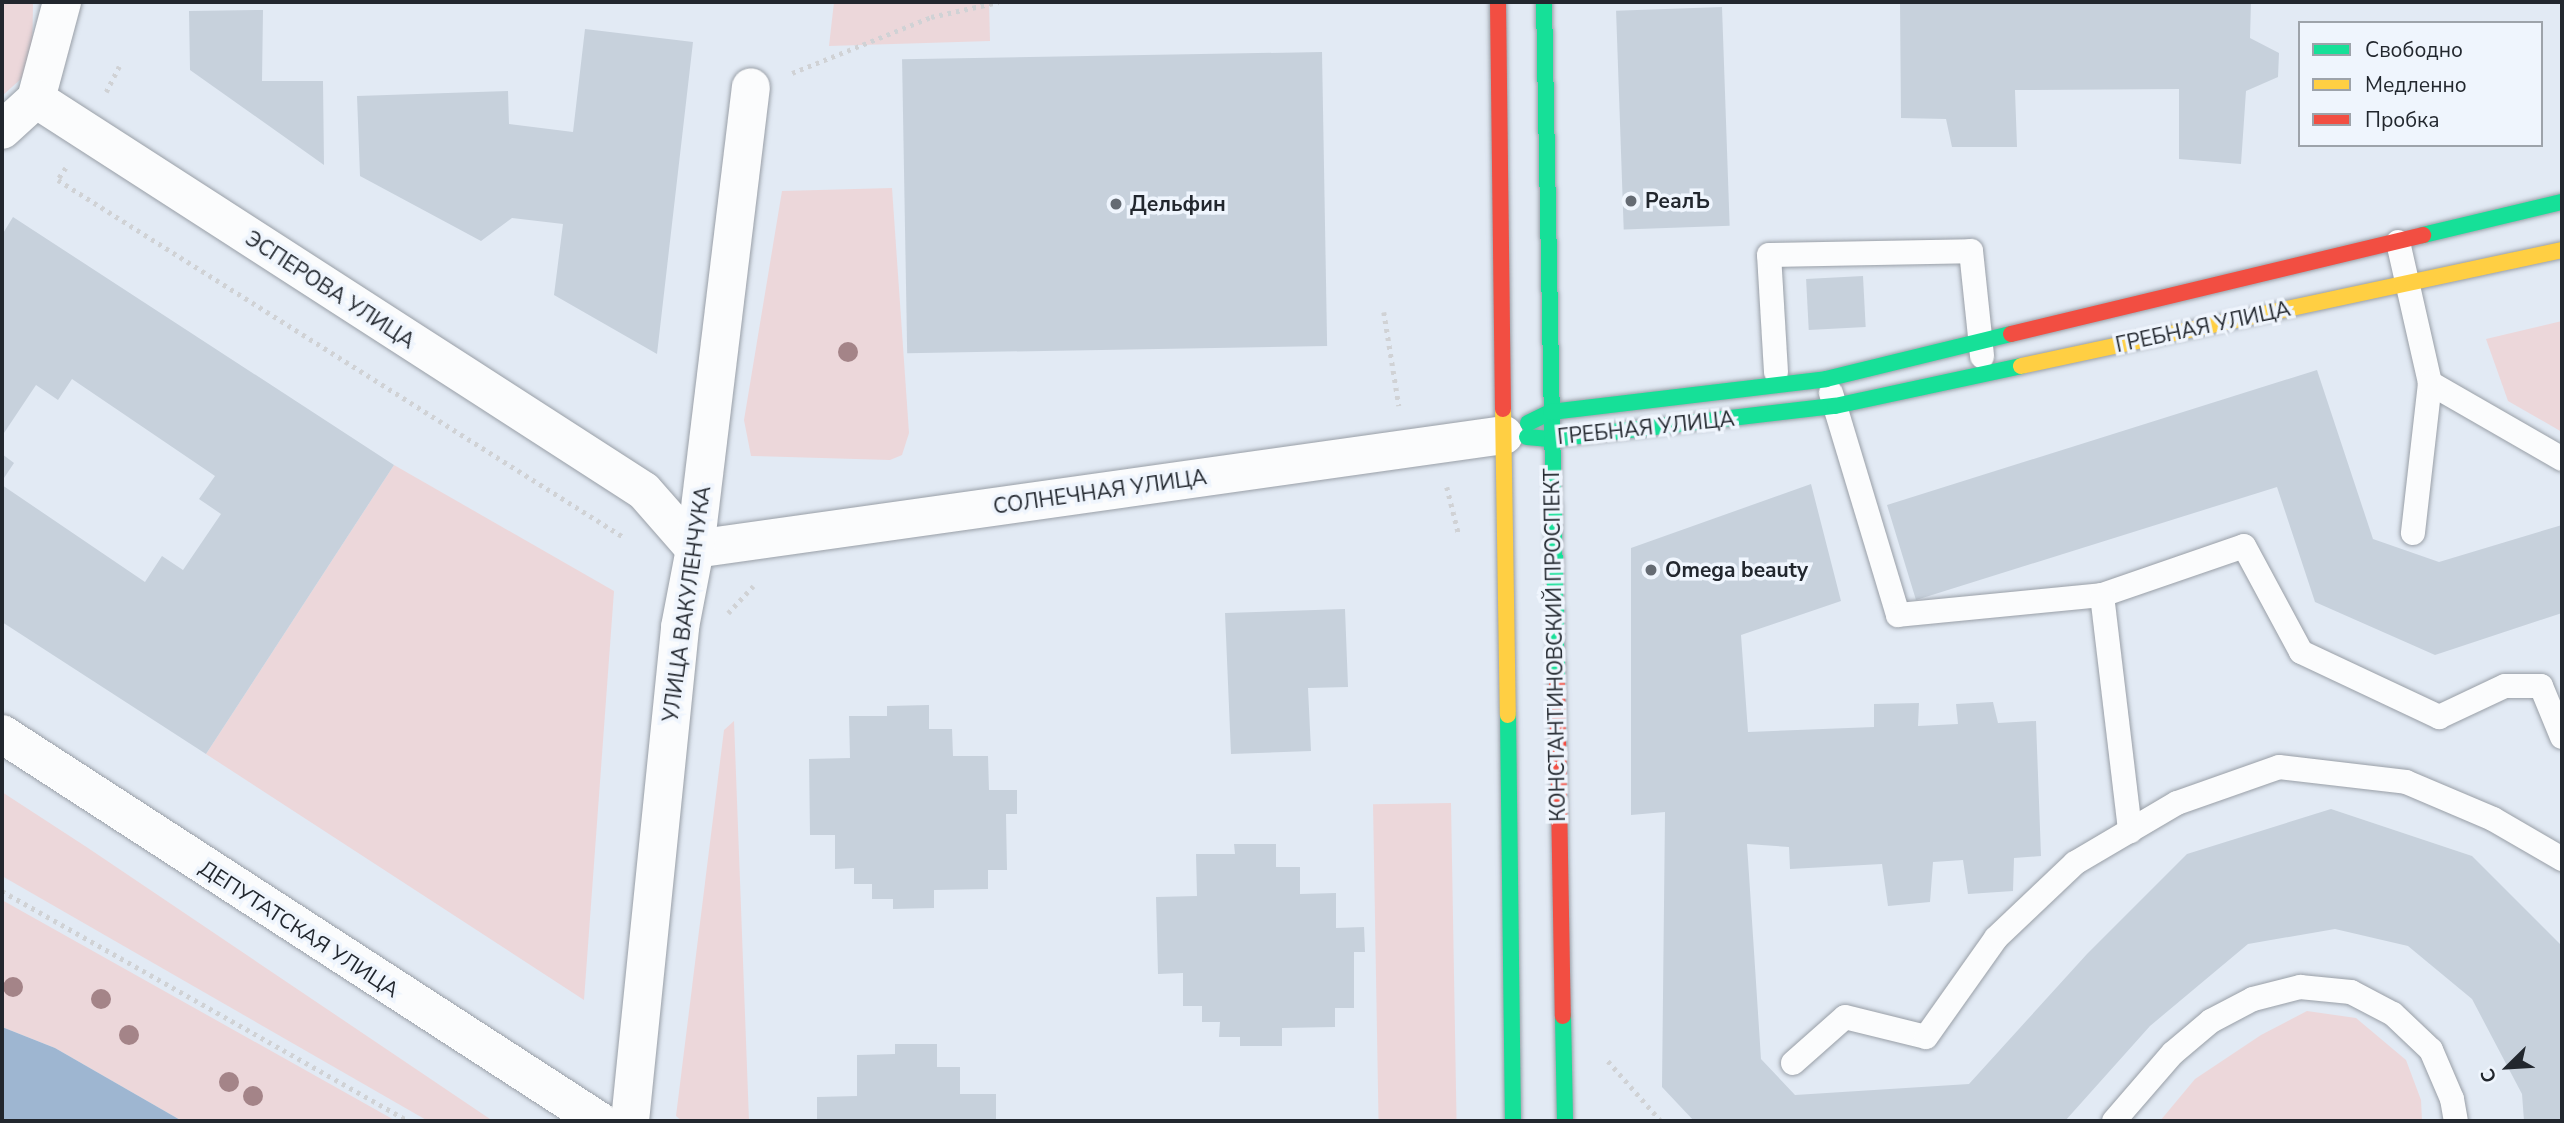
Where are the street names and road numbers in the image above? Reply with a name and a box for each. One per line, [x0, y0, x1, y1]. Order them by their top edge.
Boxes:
street label: ЭСПЕРОВА УЛИЦА [241, 226, 419, 354]
street label: ГРЕБНАЯ УЛИЦА [2113, 296, 2293, 358]
street label: ГРЕБНАЯ УЛИЦА [1556, 406, 1736, 450]
street label: СОЛНЕЧНАЯ УЛИЦА [992, 465, 1208, 519]
street label: КОНСТАНТИНОВСКИЙ ПРОСПЕКТ [1539, 468, 1571, 822]
street label: УЛИЦА ВАКУЛЕНЧУКА [658, 484, 716, 724]
street label: ДЕПУТАТСКАЯ УЛИЦА [195, 855, 403, 1003]

